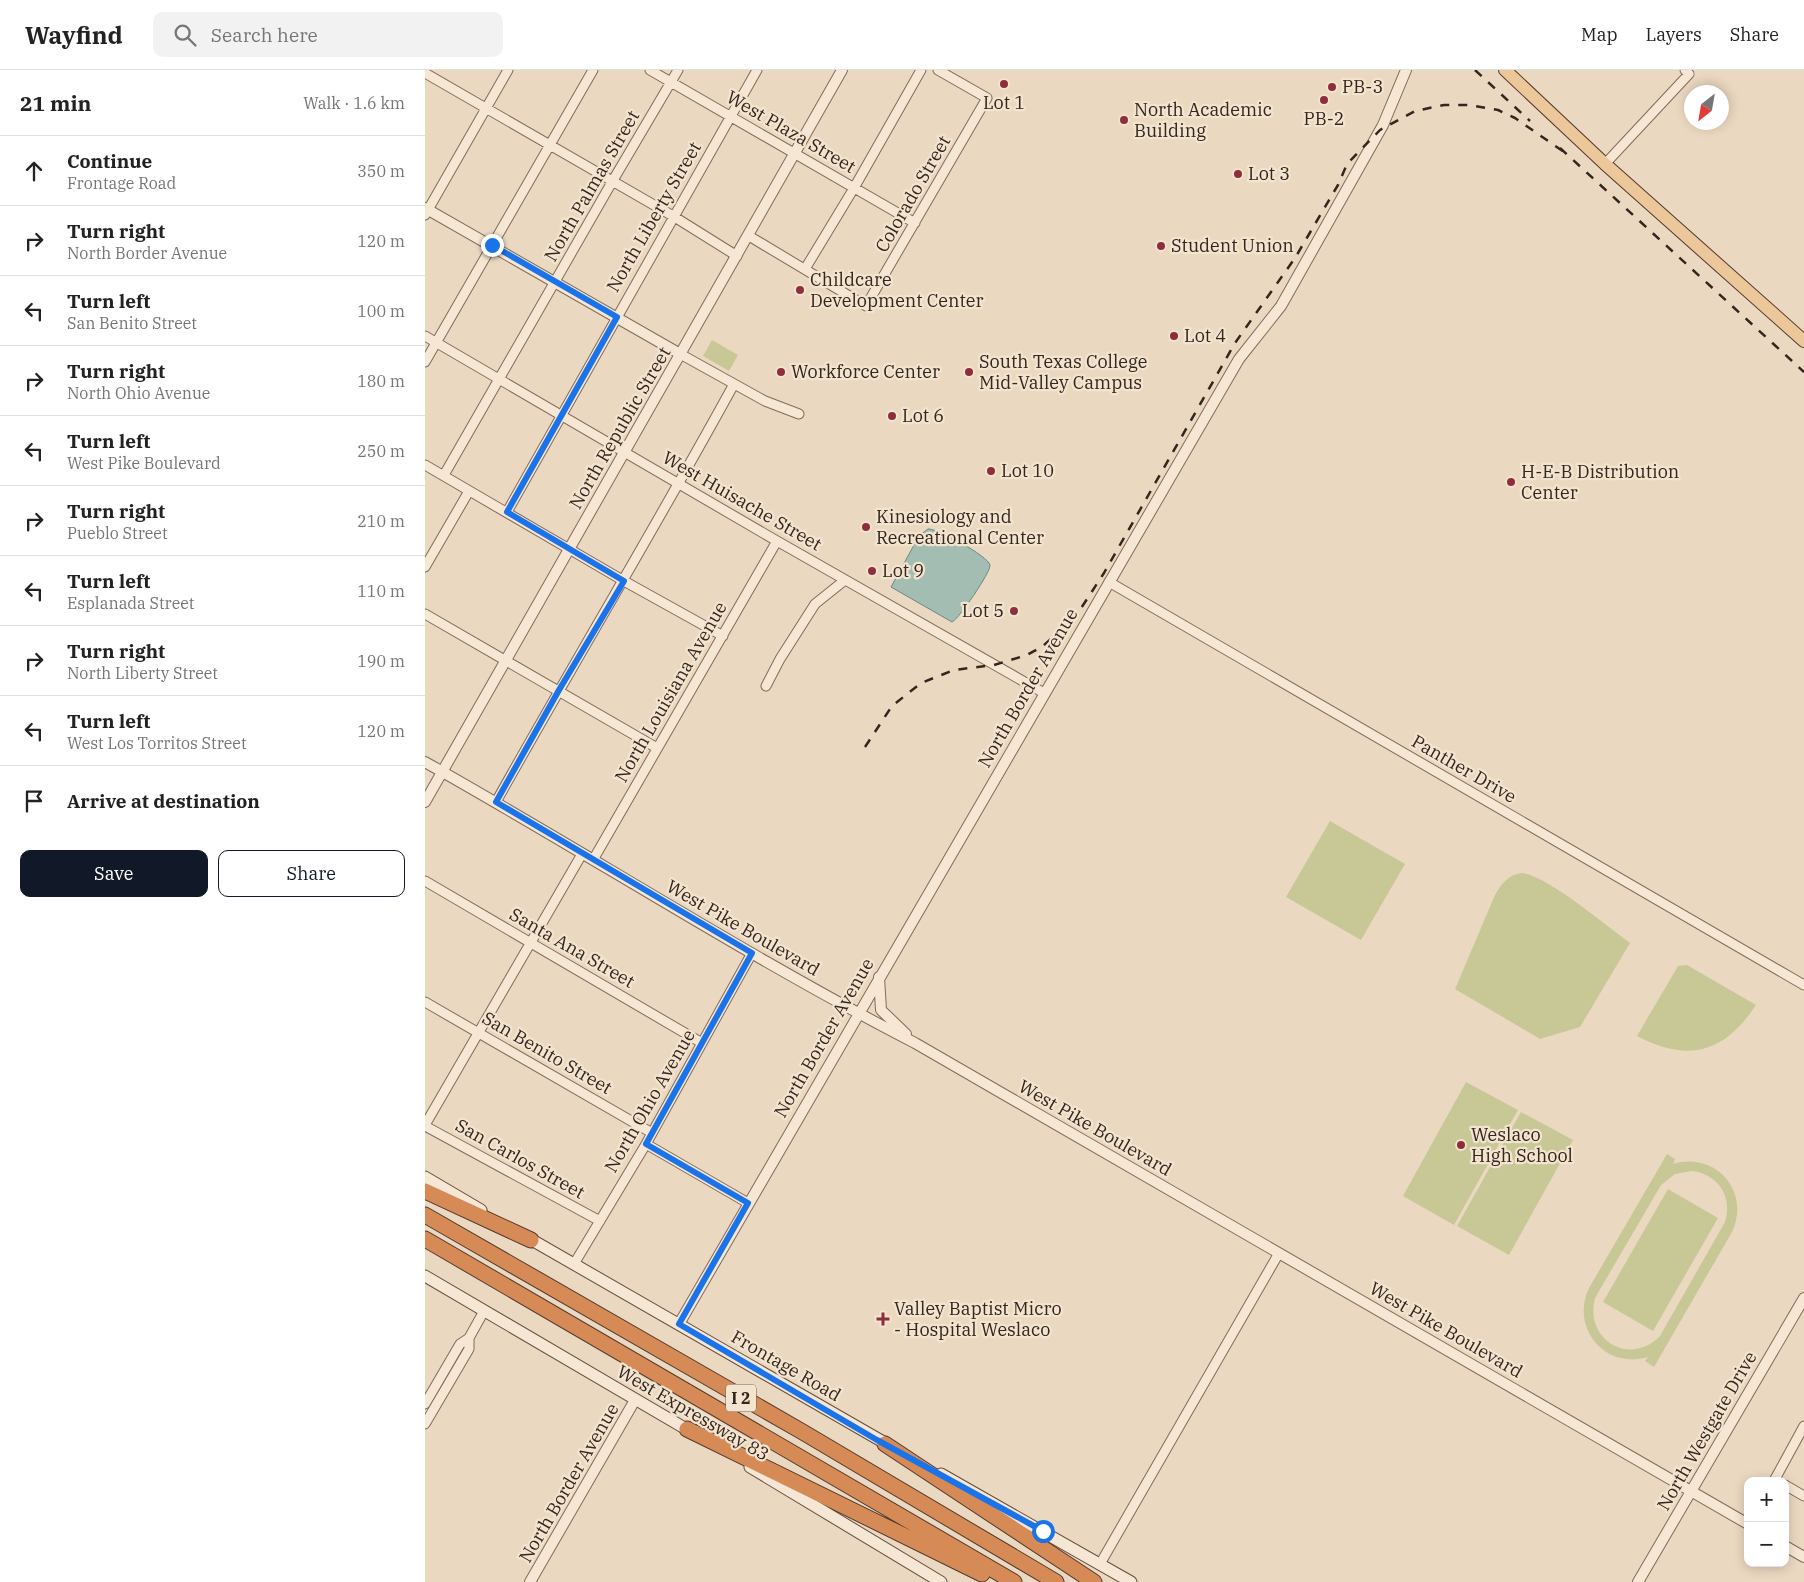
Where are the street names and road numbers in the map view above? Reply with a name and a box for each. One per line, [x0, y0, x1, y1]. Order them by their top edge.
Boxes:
street label: West Plaza Street [722, 85, 860, 178]
street label: North Palmas Street [539, 106, 644, 265]
street label: Colorado Street [870, 131, 955, 256]
street label: North Liberty Street [601, 137, 706, 296]
street label: North Republic Street [564, 343, 675, 513]
street label: West Huisache Street [659, 446, 826, 556]
street label: North Louisiana Avenue [609, 597, 732, 786]
street label: North Border Avenue [973, 604, 1083, 772]
street label: Panther Drive [1408, 729, 1521, 808]
street label: West Pike Boulevard [663, 874, 824, 981]
street label: Santa Ana Street [506, 902, 639, 993]
street label: North Border Avenue [769, 954, 879, 1122]
street label: San Benito Street [478, 1006, 616, 1099]
street label: North Ohio Avenue [599, 1025, 700, 1176]
street label: West Pike Boulevard [1015, 1074, 1176, 1181]
street label: San Carlos Street [451, 1113, 589, 1204]
street label: West Pike Boulevard [1366, 1276, 1527, 1383]
street label: Frontage Road [727, 1325, 845, 1406]
street label: North Westgate Drive [1652, 1347, 1762, 1514]
street label: West Expressway 83 [613, 1360, 773, 1466]
road number: I 2 [726, 1385, 756, 1412]
street label: North Border Avenue [514, 1399, 624, 1567]

